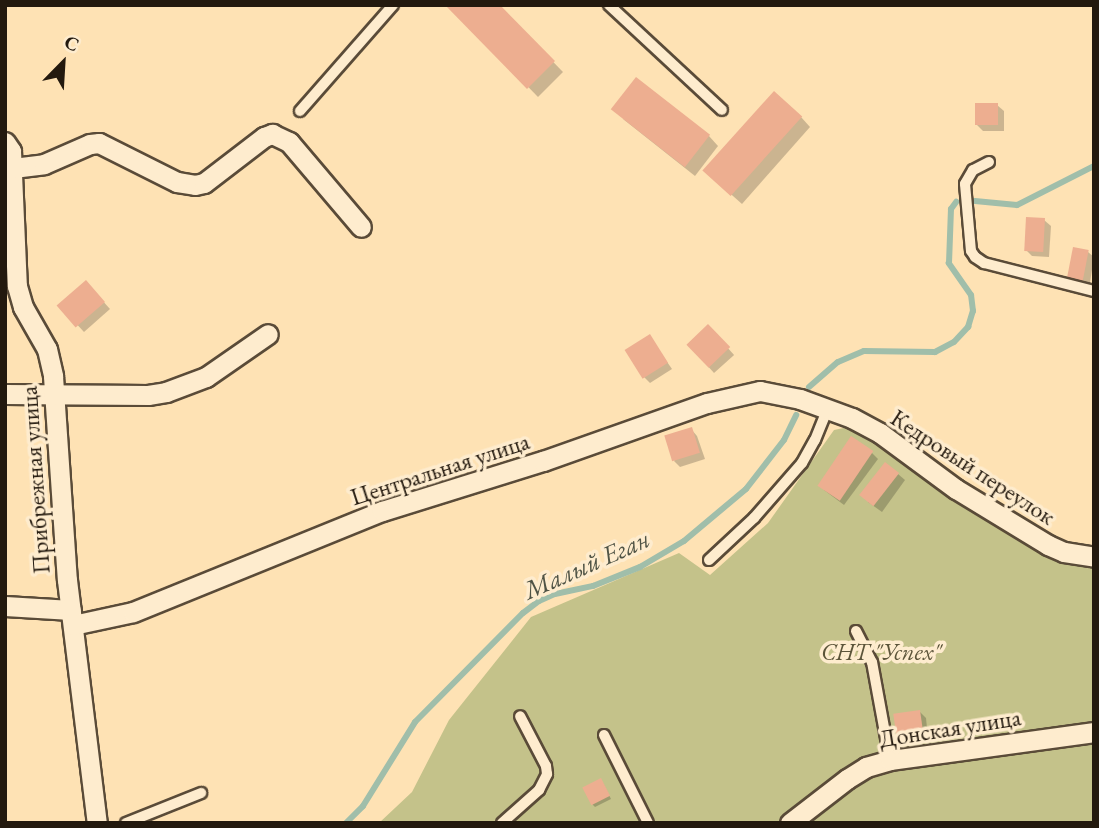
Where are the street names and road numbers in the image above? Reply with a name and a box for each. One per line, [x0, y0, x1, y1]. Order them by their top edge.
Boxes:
street label: Прибрежная улица [14, 385, 56, 575]
street label: Кедровый переулок [885, 403, 1061, 531]
street label: Центральная улица [347, 426, 533, 512]
street label: Донская улица [877, 703, 1023, 753]

